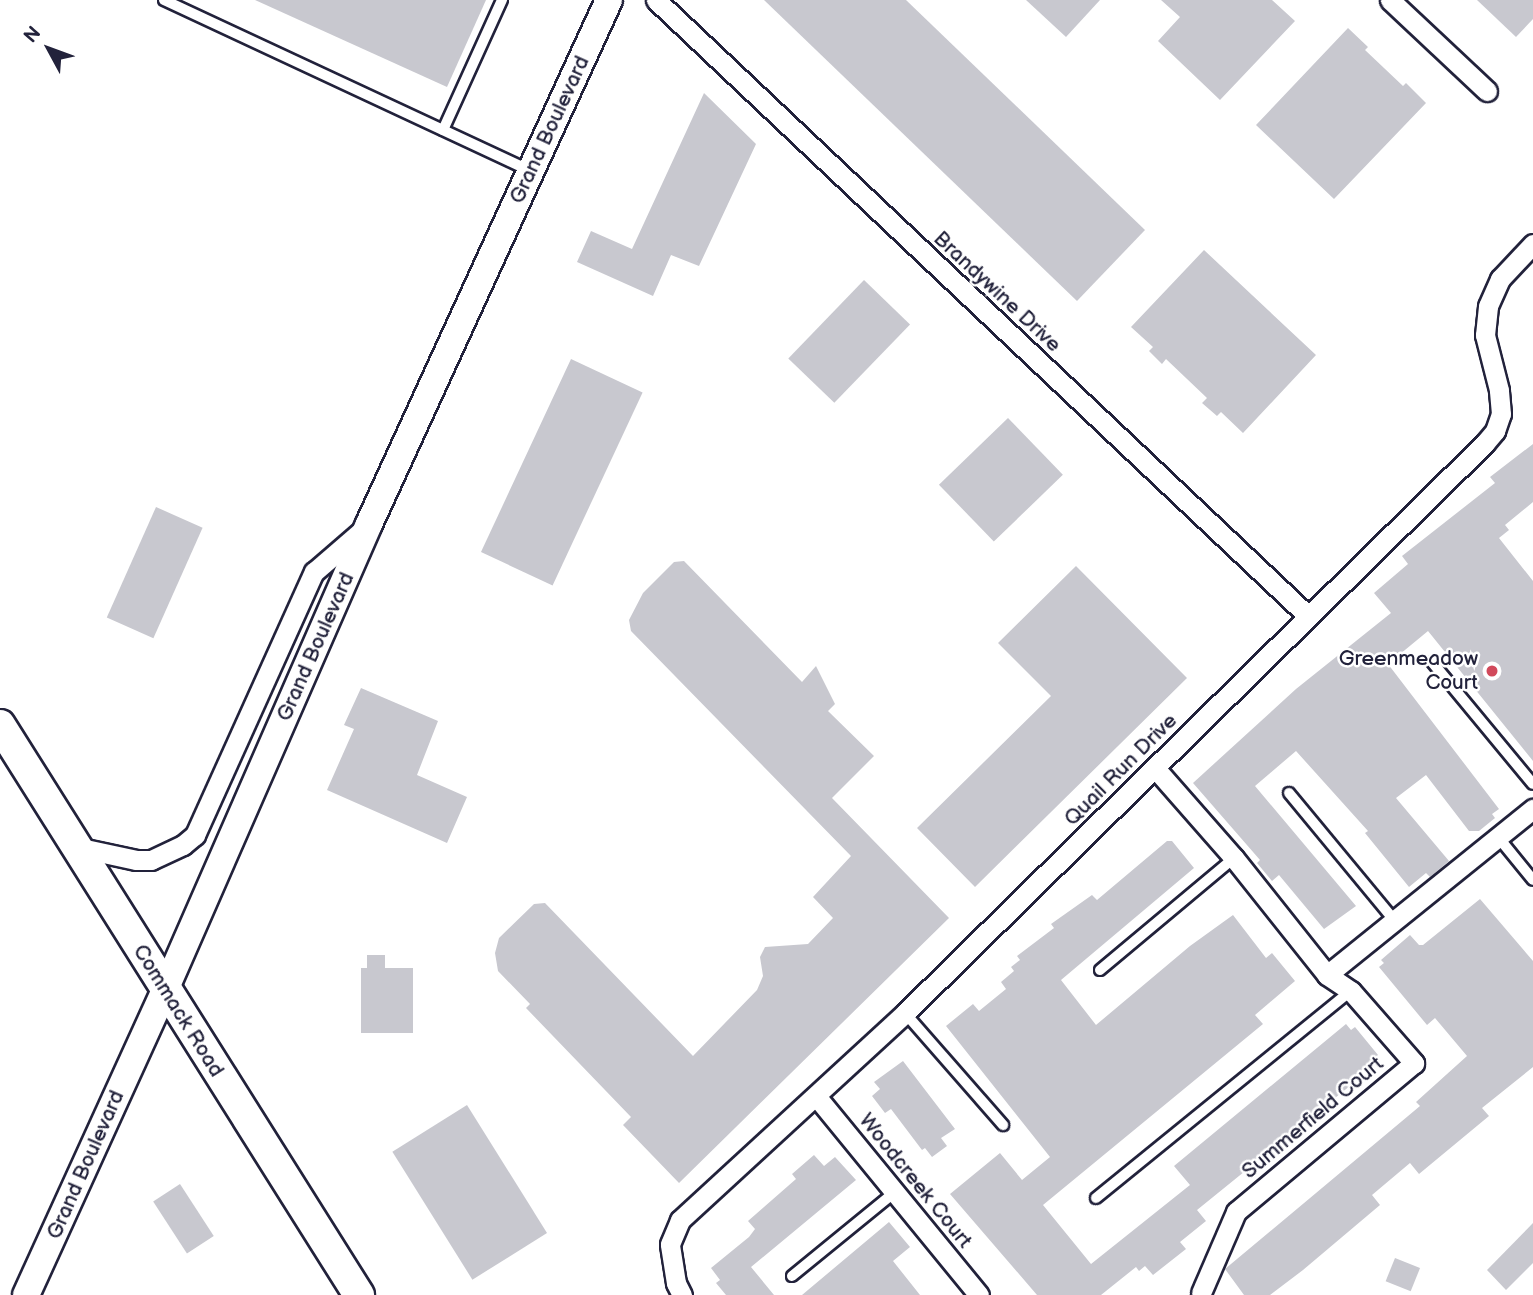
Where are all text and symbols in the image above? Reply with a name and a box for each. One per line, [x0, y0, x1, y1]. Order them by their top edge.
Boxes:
north arrow [14, 14, 84, 84]
text: N [19, 22, 46, 48]
street label: Grand Boulevard [505, 52, 595, 208]
street label: Brandywine Drive [928, 226, 1066, 358]
street label: Grand Boulevard [272, 569, 360, 725]
place label: Greenmeadow Court [1339, 646, 1478, 696]
marker: Greenmeadow Court [1484, 663, 1500, 679]
street label: Quail Run Drive [1060, 709, 1182, 831]
street label: Commack Road [127, 940, 229, 1082]
street label: Summerfield Court [1237, 1052, 1389, 1184]
street label: Grand Boulevard [42, 1087, 130, 1243]
street label: Woodcreek Court [853, 1109, 977, 1253]

